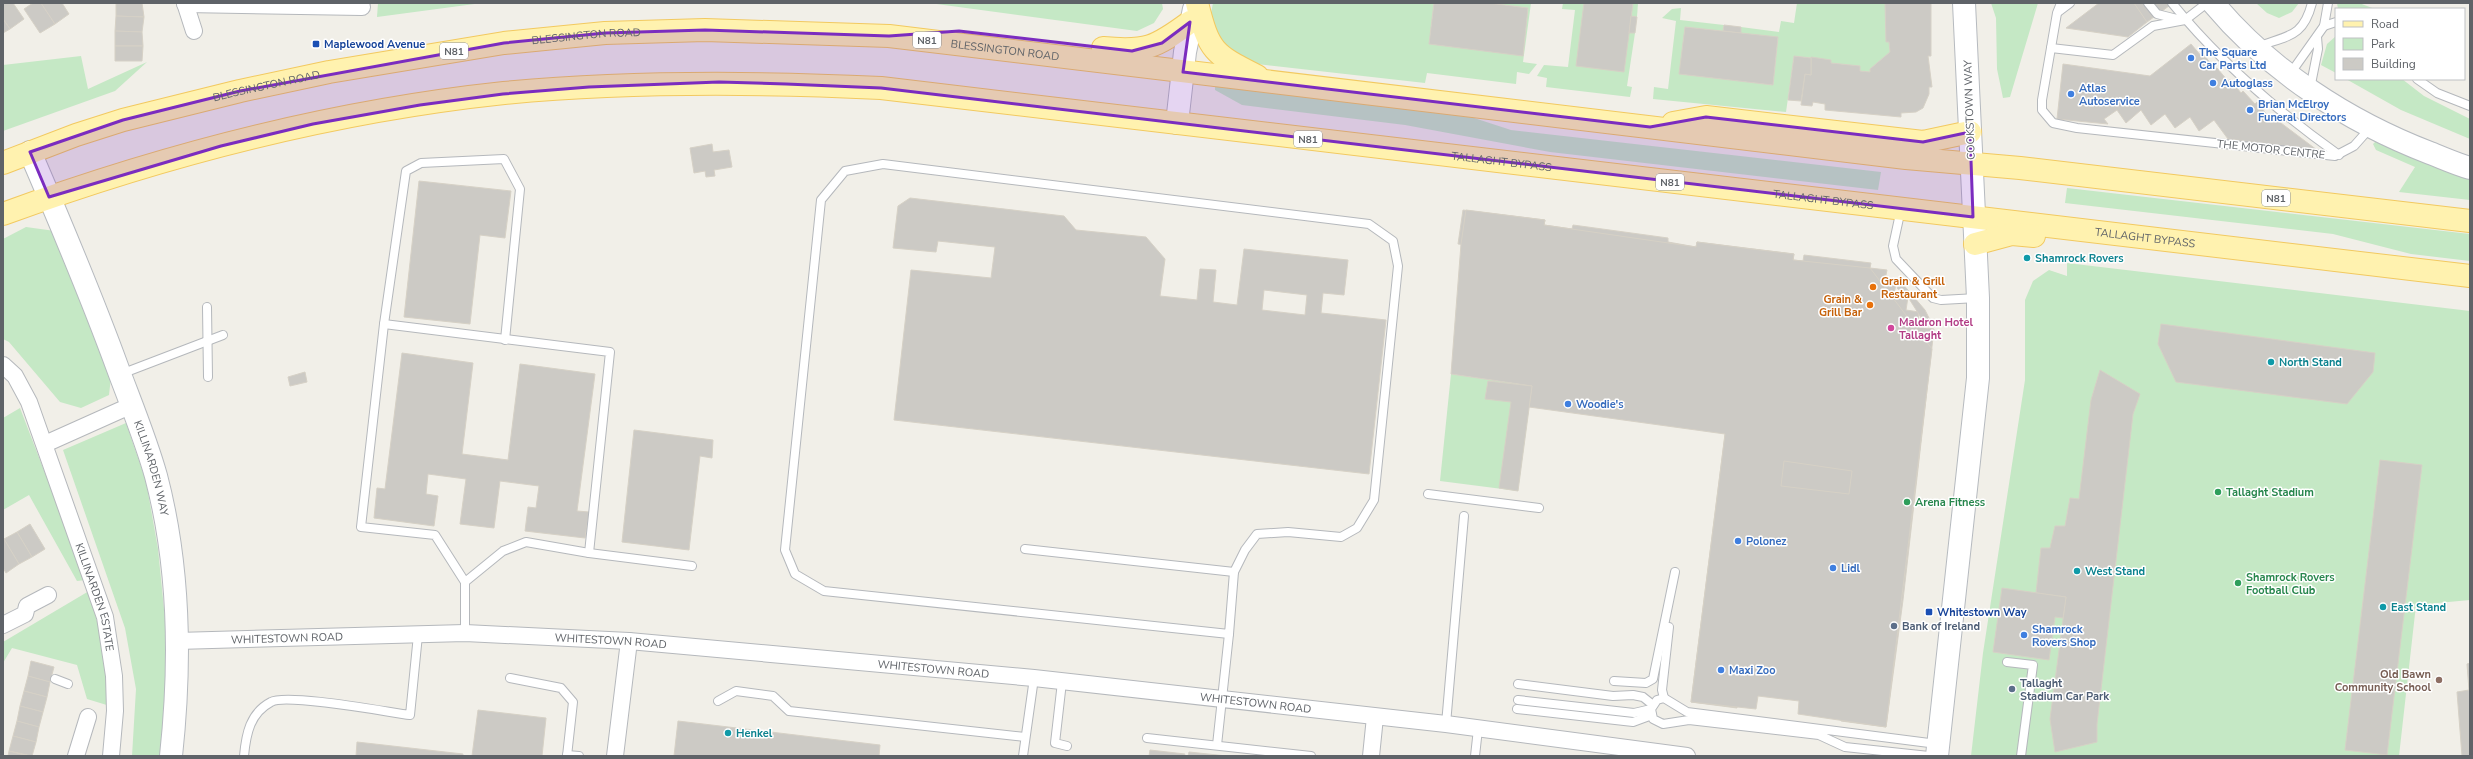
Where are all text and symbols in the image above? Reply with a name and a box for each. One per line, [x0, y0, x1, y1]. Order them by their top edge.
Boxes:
legend [2335, 8, 2465, 80]
text: Road [2371, 16, 2399, 32]
street label: BLESSINGTON ROAD [531, 25, 641, 48]
road number: N81 [913, 32, 941, 48]
street label: BLESSINGTON ROAD [950, 36, 1060, 64]
text: Park [2371, 36, 2396, 52]
place label: Maplewood Avenue [324, 37, 425, 52]
marker: Maplewood Avenue [311, 39, 321, 49]
road number: N81 [440, 43, 468, 59]
place label: The Square Car Parts Ltd [2199, 45, 2266, 73]
marker: The Square Car Parts Ltd [2186, 53, 2196, 63]
text: Building [2371, 56, 2416, 72]
street label: COOKSTOWN WAY [1960, 59, 1979, 160]
street label: BLESSINGTON ROAD [211, 67, 322, 105]
place label: Autoglass [2221, 76, 2273, 91]
marker: Autoglass [2208, 78, 2218, 88]
place label: Atlas Autoservice [2079, 81, 2140, 109]
marker: Atlas Autoservice [2066, 89, 2076, 99]
place label: Brian McElroy Funeral Directors [2258, 97, 2346, 125]
marker: Brian McElroy Funeral Directors [2245, 105, 2255, 115]
road number: N81 [1294, 131, 1322, 147]
street label: THE MOTOR CENTRE [2216, 136, 2326, 163]
street label: TALLAGHT BYPASS [1451, 149, 1553, 175]
road number: N81 [1656, 174, 1684, 190]
street label: TALLAGHT BYPASS [1772, 187, 1875, 213]
road number: N81 [2262, 190, 2290, 206]
street label: TALLAGHT BYPASS [2094, 225, 2196, 251]
place label: Shamrock Rovers [2035, 251, 2124, 266]
marker: Shamrock Rovers [2022, 253, 2032, 263]
place label: Grain & Grill Restaurant [1881, 274, 1945, 302]
marker: Grain & Grill Restaurant [1868, 282, 1878, 292]
place label: Grain & Grill Bar [1819, 292, 1863, 320]
marker: Grain & Grill Bar [1865, 300, 1875, 310]
place label: Maldron Hotel Tallaght [1899, 315, 1973, 343]
marker: Maldron Hotel Tallaght [1886, 323, 1896, 333]
place label: North Stand [2279, 355, 2342, 370]
marker: North Stand [2266, 357, 2276, 367]
place label: Woodie's [1576, 397, 1624, 412]
marker: Woodie's [1563, 399, 1573, 409]
street label: KILLINARDEN WAY [130, 418, 172, 518]
place label: Tallaght Stadium [2226, 485, 2314, 500]
marker: Tallaght Stadium [2213, 487, 2223, 497]
place label: Arena Fitness [1915, 495, 1985, 510]
marker: Arena Fitness [1902, 497, 1912, 507]
place label: Polonez [1746, 534, 1787, 549]
marker: Polonez [1733, 536, 1743, 546]
street label: KILLINARDEN ESTATE [71, 541, 117, 652]
place label: Lidl [1841, 561, 1861, 576]
marker: Lidl [1828, 563, 1838, 573]
place label: West Stand [2085, 564, 2145, 579]
marker: West Stand [2072, 566, 2082, 576]
place label: Shamrock Rovers Football Club [2246, 570, 2335, 598]
marker: Shamrock Rovers Football Club [2233, 578, 2243, 588]
place label: East Stand [2391, 600, 2446, 615]
marker: East Stand [2378, 602, 2388, 612]
place label: Whitestown Way [1937, 605, 2027, 620]
marker: Whitestown Way [1924, 607, 1934, 617]
place label: Bank of Ireland [1902, 619, 1980, 634]
marker: Bank of Ireland [1889, 621, 1899, 631]
place label: Shamrock Rovers Shop [2032, 622, 2097, 650]
street label: WHITESTOWN ROAD [231, 629, 343, 648]
street label: WHITESTOWN ROAD [554, 630, 667, 652]
marker: Shamrock Rovers Shop [2019, 630, 2029, 640]
street label: WHITESTOWN ROAD [877, 657, 990, 682]
place label: Maxi Zoo [1729, 663, 1776, 678]
marker: Maxi Zoo [1716, 665, 1726, 675]
place label: Old Bawn Community School [2335, 667, 2431, 695]
marker: Old Bawn Community School [2434, 675, 2444, 685]
place label: Tallaght Stadium Car Park [2020, 676, 2110, 704]
marker: Tallaght Stadium Car Park [2007, 684, 2017, 694]
street label: WHITESTOWN ROAD [1199, 690, 1312, 717]
place label: Henkel [736, 726, 773, 741]
marker: Henkel [723, 728, 733, 738]

